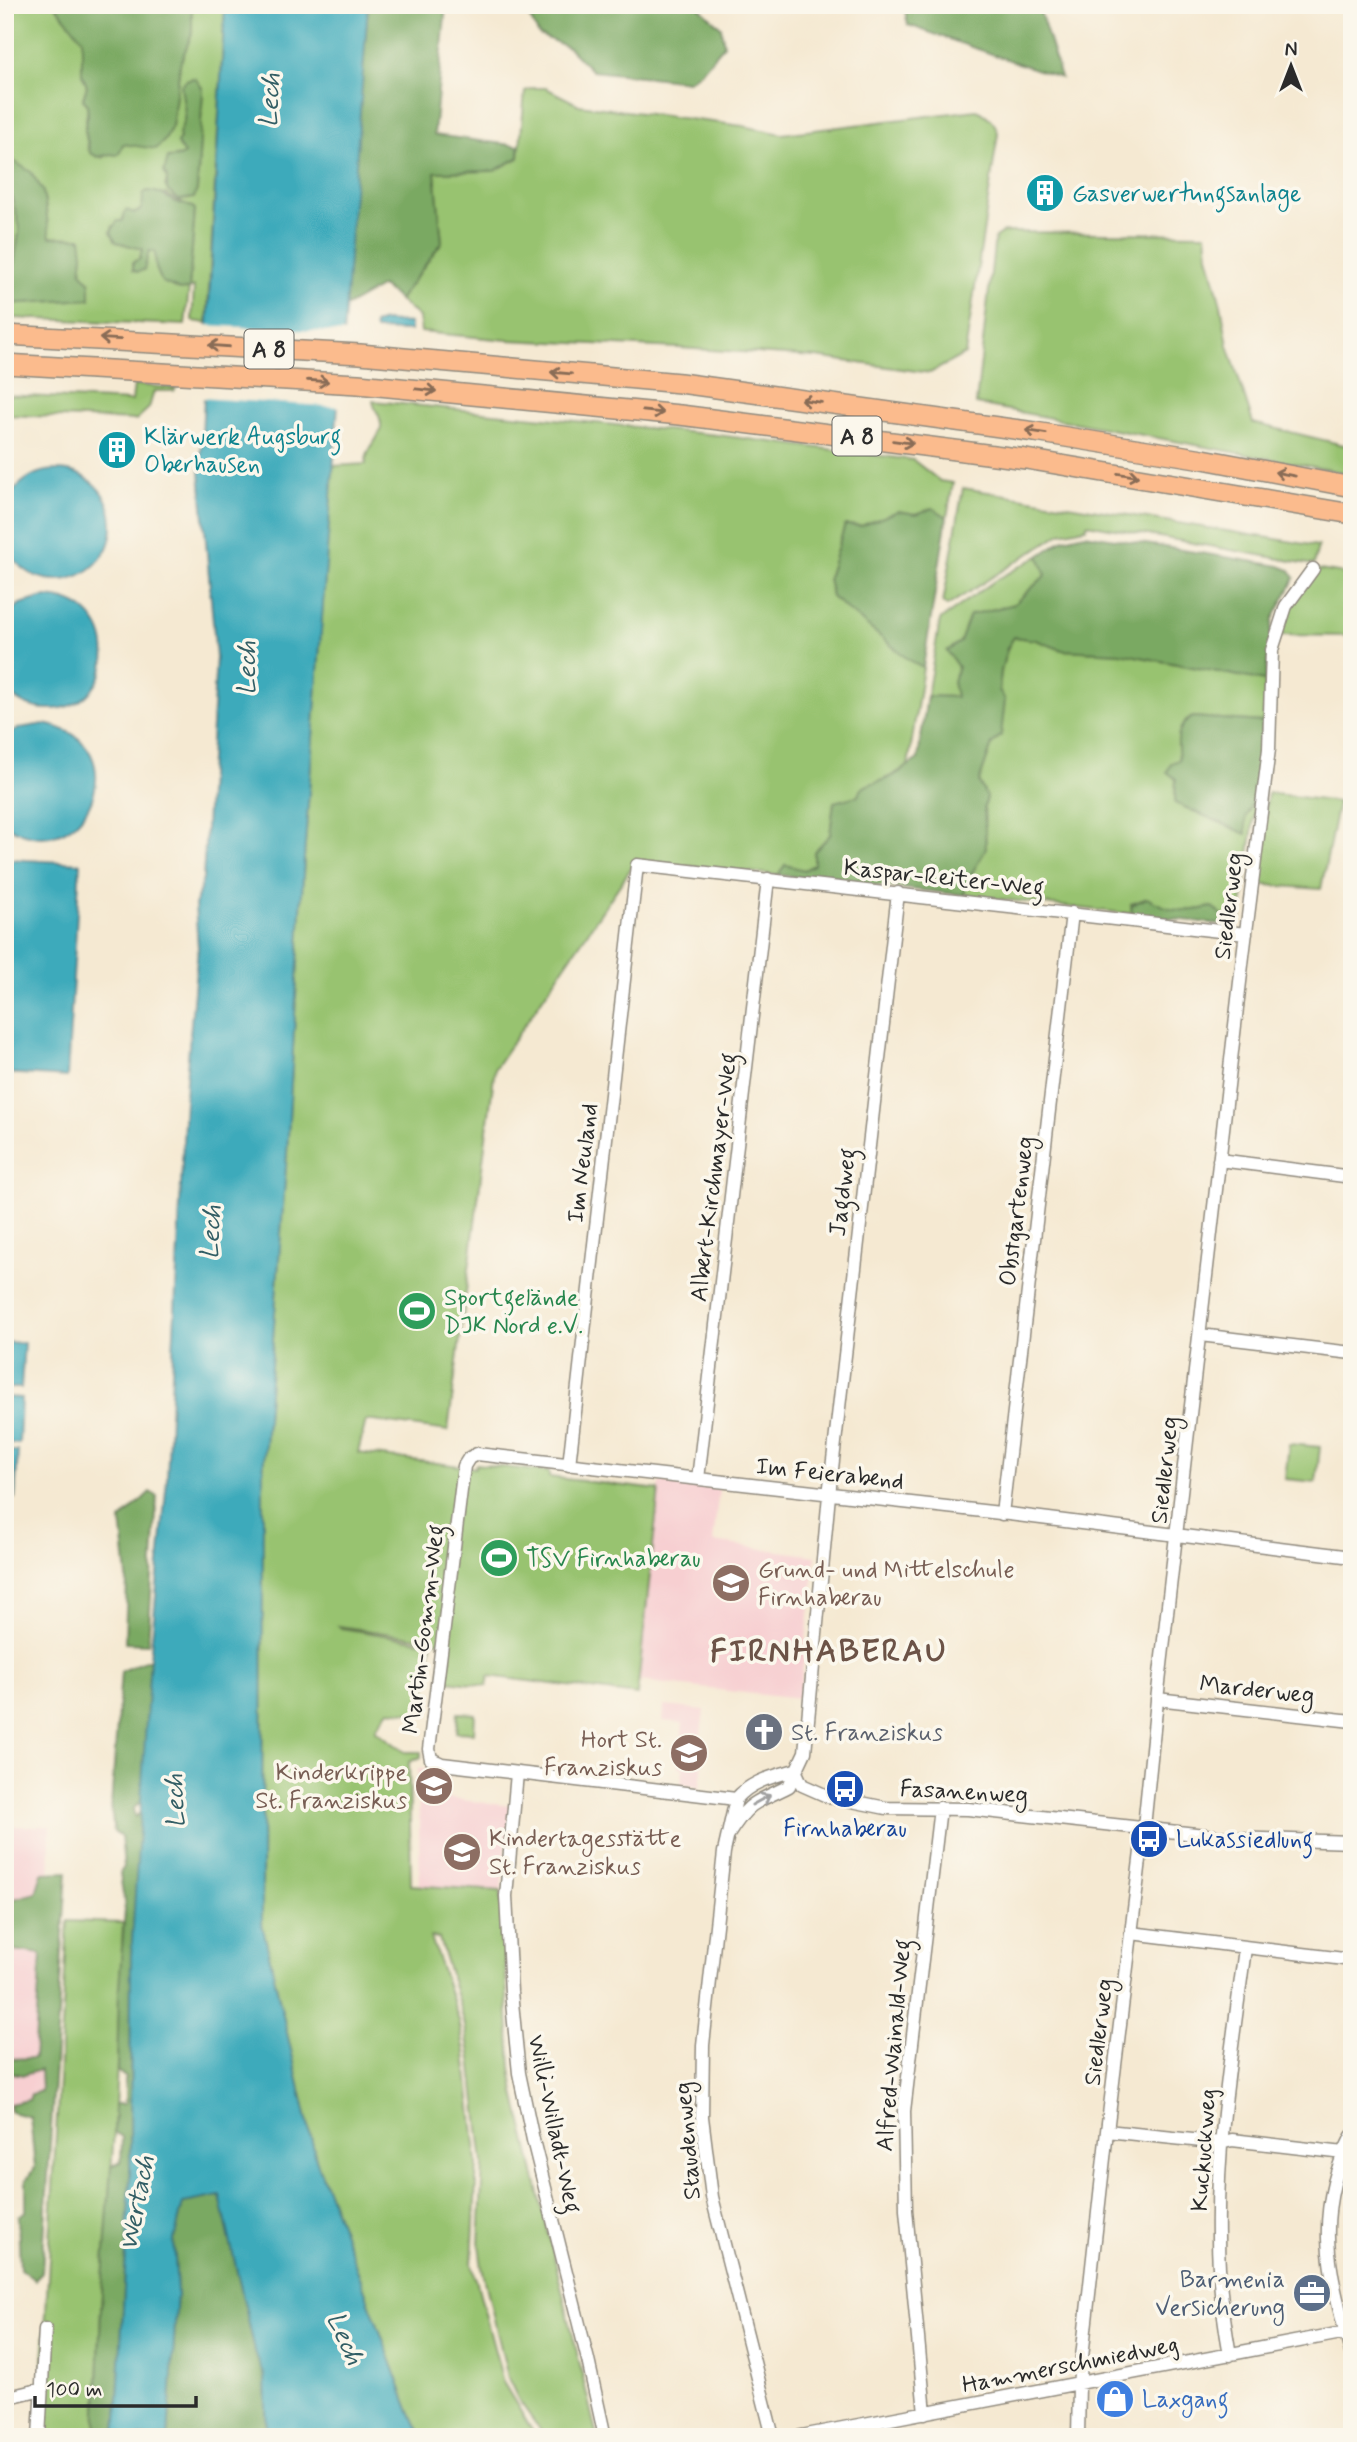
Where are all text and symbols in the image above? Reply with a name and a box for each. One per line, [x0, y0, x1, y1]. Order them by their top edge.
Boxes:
north arrow [1256, 32, 1326, 102]
text: N [1285, 38, 1297, 63]
water label: Lech [252, 72, 290, 128]
building icon: Gasverwertungsanlage [1024, 172, 1066, 214]
place label: Gasverwertungsanlage [1072, 179, 1301, 213]
road number: A 8 [244, 330, 294, 368]
one-way arrow [99, 333, 122, 346]
one-way arrow [207, 339, 230, 352]
one-way arrow [550, 366, 572, 379]
one-way arrow [306, 375, 329, 388]
one-way arrow [414, 384, 437, 397]
one-way arrow [800, 394, 823, 407]
one-way arrow [641, 406, 663, 419]
road number: A 8 [832, 416, 882, 456]
place label: Klärwerk Augsburg Oberhausen [144, 422, 342, 481]
one-way arrow [1025, 426, 1048, 439]
building icon: Klärwerk Augsburg Oberhausen [96, 429, 138, 471]
one-way arrow [891, 436, 914, 449]
one-way arrow [1274, 467, 1297, 481]
one-way arrow [1116, 469, 1139, 482]
water label: Lech [231, 641, 265, 695]
street label: Siedlerweg [1208, 851, 1253, 962]
street label: Kaspar-Reiter-Weg [842, 853, 1046, 907]
street label: Albert-Kirchmayer-Weg [684, 1051, 748, 1304]
street label: Im Neuland [561, 1102, 606, 1225]
street label: Obstgartenweg [993, 1134, 1044, 1288]
street label: Jagdweg [823, 1146, 867, 1238]
water label: Lech [193, 1204, 231, 1260]
place label: Sportgelände DJK Nord e.V. [444, 1283, 583, 1342]
sports icon: Sportgelände DJK Nord e.V. [396, 1290, 438, 1332]
street label: Siedlerweg [1144, 1415, 1189, 1526]
street label: Im Feierabend [754, 1451, 905, 1498]
street label: Martin-Gomm-Weg [396, 1523, 456, 1736]
sports icon: TSV Firnhaberau [478, 1537, 520, 1579]
place label: TSV Firnhaberau [526, 1544, 701, 1575]
place label: Grund- und Mittelschule Firnhaberau [758, 1555, 1015, 1614]
school or university icon: Grund- und Mittelschule Firnhaberau [710, 1562, 752, 1604]
district label: FIRNHABERAU [710, 1631, 948, 1673]
street label: Marderweg [1198, 1669, 1316, 1714]
church icon: St. Franziskus [743, 1711, 785, 1753]
place label: St. Franziskus [791, 1718, 943, 1749]
place label: Hort St. Franziskus [544, 1725, 662, 1784]
school or university icon: Hort St. Franziskus [668, 1732, 710, 1774]
place label: Kinderkrippe St. Franziskus [255, 1758, 407, 1817]
school or university icon: Kinderkrippe St. Franziskus [413, 1765, 455, 1807]
bus stop icon: Firnhaberau [824, 1768, 866, 1810]
water label: Lech [158, 1773, 194, 1829]
street label: Fasanenweg [899, 1774, 1029, 1813]
one-way arrow [750, 1792, 770, 1806]
place label: Firnhaberau [783, 1814, 907, 1845]
bus stop icon: Lukassiedlung [1128, 1818, 1170, 1860]
place label: Kindertagesstätte St. Franziskus [489, 1824, 682, 1883]
place label: Lukassiedlung [1176, 1825, 1313, 1859]
school or university icon: Kindertagesstätte St. Franziskus [441, 1831, 483, 1873]
street label: Alfred-Wainald-Weg [870, 1938, 922, 2153]
street label: Siedlerweg [1078, 1977, 1123, 2088]
street label: Willi-Willadt-Weg [517, 2032, 588, 2217]
street label: Staudenweg [668, 2080, 711, 2201]
street label: Kuckuckweg [1185, 2088, 1224, 2213]
water label: Wertach [112, 2153, 164, 2254]
place label: Barmenia Versicherung [1155, 2265, 1285, 2326]
office icon: Barmenia Versicherung [1291, 2272, 1333, 2314]
water label: Lech [318, 2307, 371, 2371]
street label: Hammerschmiedweg [959, 2329, 1181, 2402]
scale bar [35, 2365, 196, 2409]
text: 100 m [46, 2376, 102, 2404]
shop icon: Laxgang [1094, 2378, 1136, 2420]
place label: Laxgang [1142, 2385, 1229, 2419]

